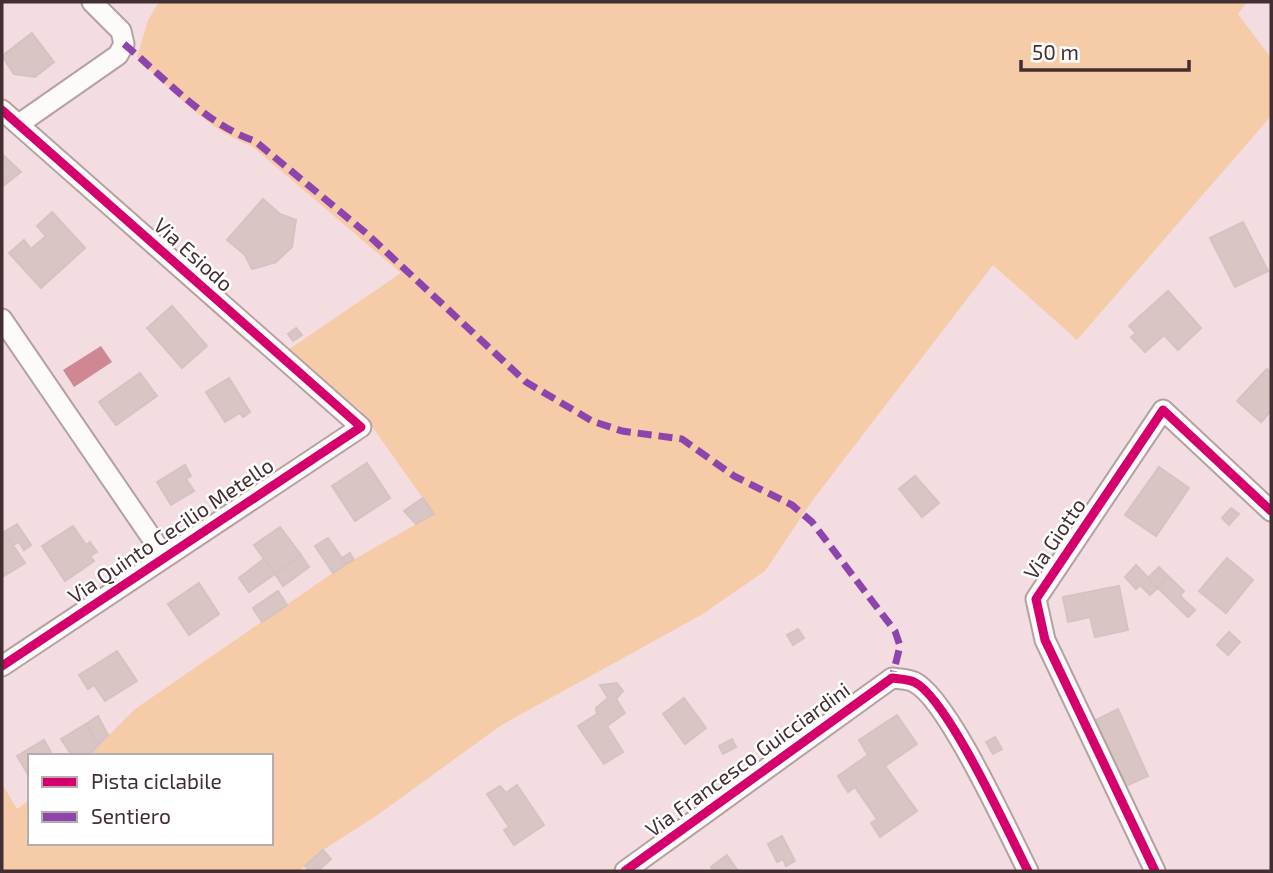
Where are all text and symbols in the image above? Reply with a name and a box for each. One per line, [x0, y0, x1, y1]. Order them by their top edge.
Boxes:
scale bar [1021, 28, 1189, 72]
text: 50 m [1032, 39, 1079, 64]
street label: Via Esiodo [149, 212, 239, 296]
street label: Via Quinto Cecilio Metello [63, 452, 278, 609]
street label: Via Giotto [1018, 493, 1090, 583]
street label: Via Francesco Guicciardini [640, 676, 854, 841]
legend [28, 754, 273, 845]
text: Pista ciclabile [91, 768, 222, 793]
text: Sentiero [91, 803, 171, 828]

